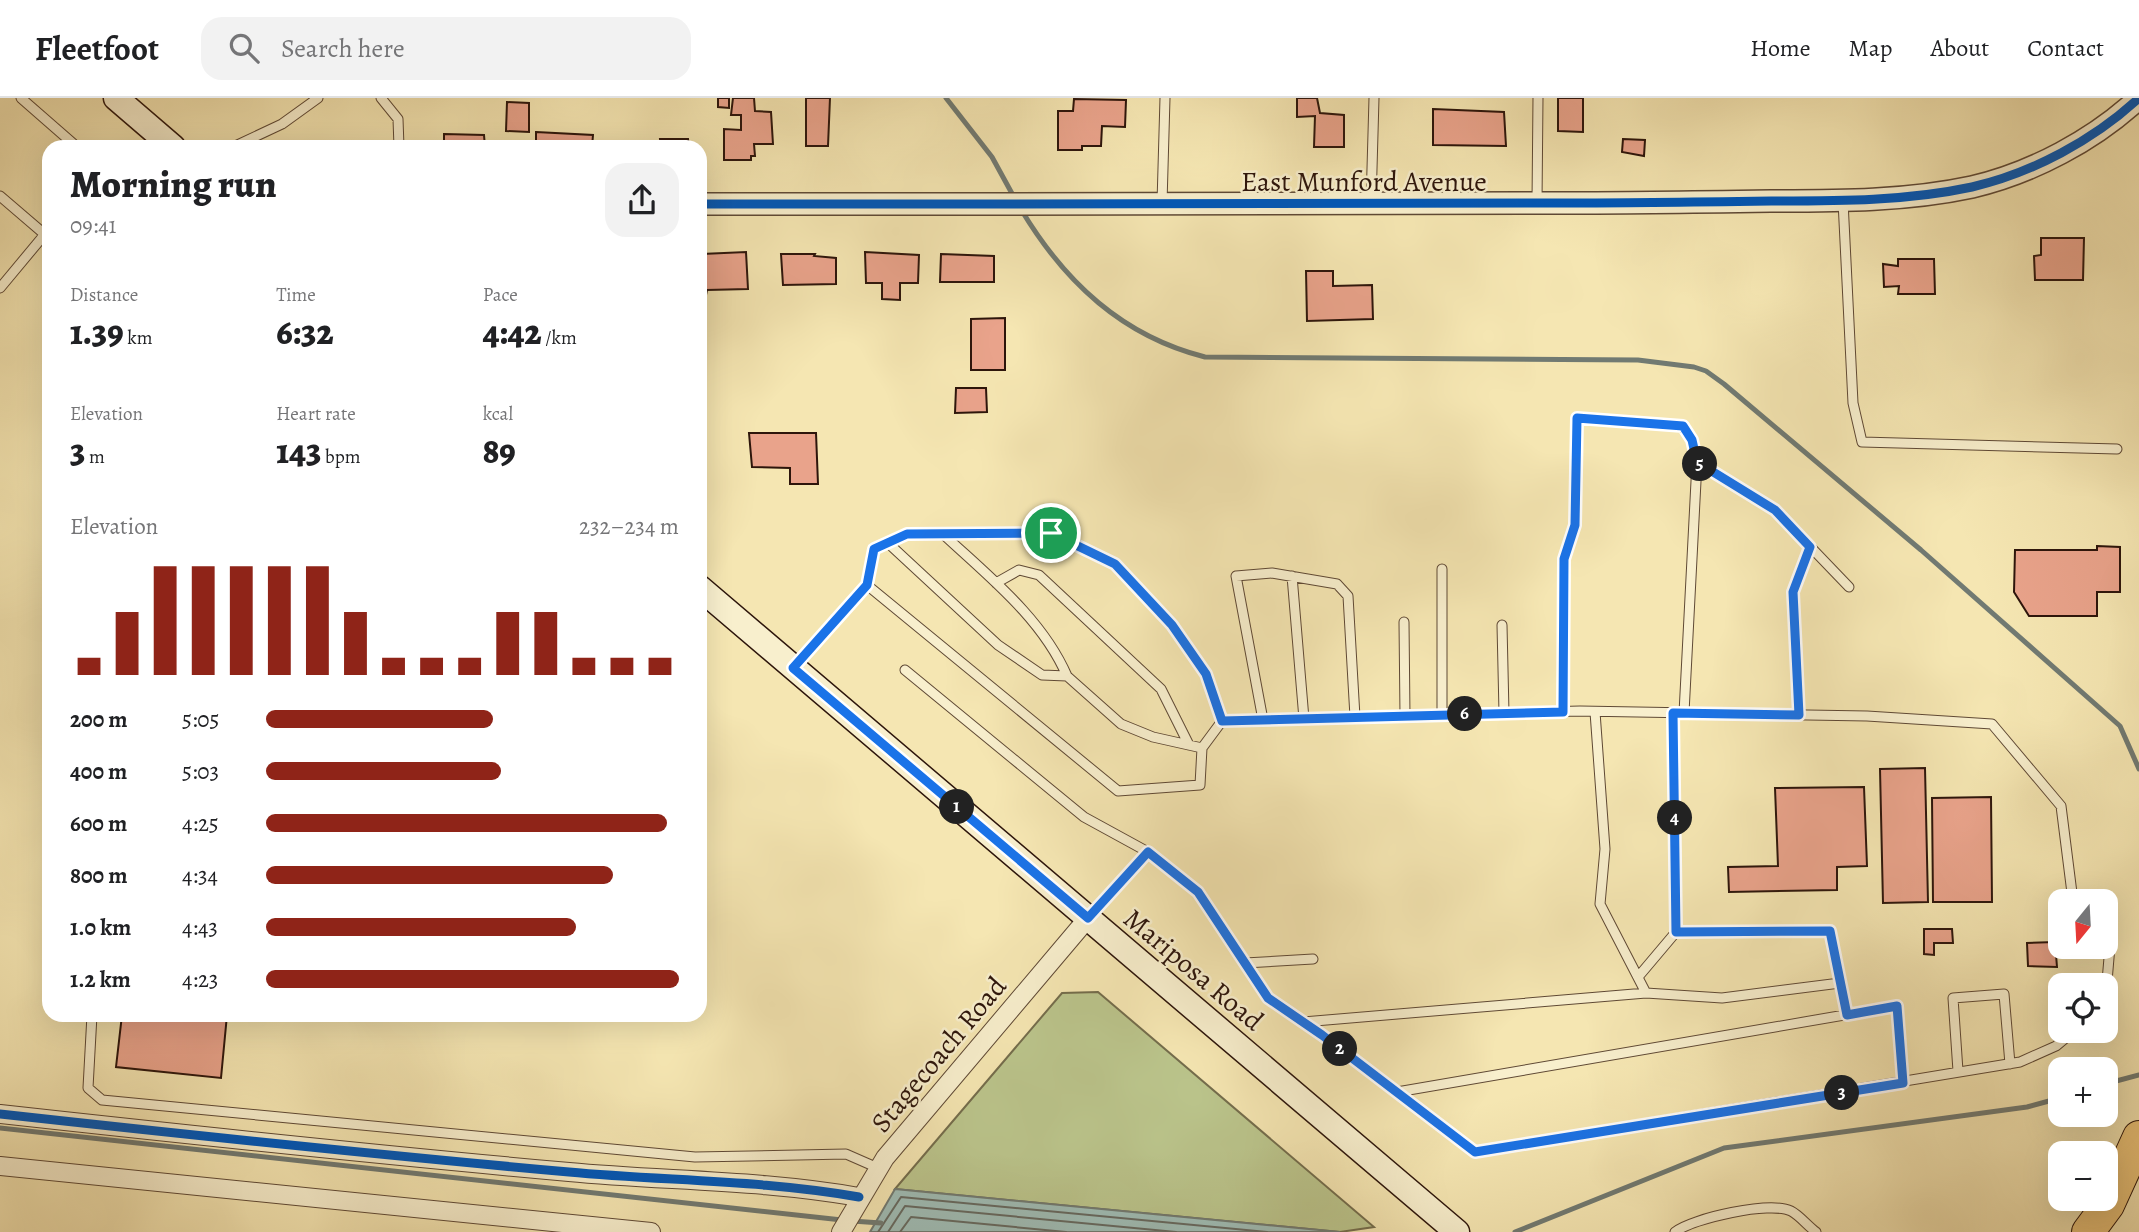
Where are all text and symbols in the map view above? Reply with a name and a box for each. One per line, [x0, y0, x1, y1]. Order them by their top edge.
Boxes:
search box [201, 17, 691, 80]
text: Fleetfoot [35, 26, 159, 71]
icon: search [225, 29, 263, 67]
text: Search here [281, 31, 405, 66]
text: Home [1750, 32, 1811, 64]
text: Map [1849, 32, 1893, 64]
text: About [1931, 32, 1989, 64]
text: Contact [2027, 32, 2104, 64]
text: Morning run [70, 158, 277, 210]
button: share [605, 163, 679, 237]
street label: East Munford Avenue [1241, 163, 1487, 201]
text: 09:41 [70, 210, 116, 241]
text: Distance [70, 282, 138, 308]
text: Time [276, 282, 316, 308]
text: Pace [483, 282, 518, 308]
text: 1.39 [70, 308, 124, 356]
text: 6:32 [276, 308, 334, 356]
text: 4:42 [483, 308, 542, 356]
text: km [124, 325, 153, 351]
text: /km [542, 325, 577, 351]
text: Elevation [70, 401, 143, 427]
text: Heart rate [276, 401, 356, 427]
text: kcal [483, 401, 513, 427]
text: 3 [70, 427, 85, 475]
text: 143 [276, 427, 321, 475]
text: 89 [483, 427, 516, 475]
text: m [85, 444, 105, 470]
text: bpm [321, 444, 361, 470]
pin: 5 [1682, 446, 1718, 482]
text: 5 [1695, 450, 1704, 476]
pin [1021, 503, 1081, 563]
text: Elevation [70, 511, 158, 542]
text: 232–234 m [579, 511, 679, 542]
icon: arrive [1032, 514, 1070, 552]
pin: 6 [1448, 696, 1482, 732]
text: 6 [1460, 700, 1469, 726]
text: 200 m [70, 704, 128, 735]
text: 5:05 [182, 704, 220, 735]
text: 400 m [70, 756, 127, 787]
text: 5:03 [182, 756, 219, 787]
pin: 1 [940, 790, 974, 824]
text: 1 [953, 793, 960, 819]
pin: 4 [1658, 800, 1692, 836]
text: 4 [1670, 804, 1679, 830]
text: 600 m [70, 808, 127, 839]
text: 4:25 [182, 808, 219, 839]
text: 800 m [70, 860, 127, 891]
text: 4:34 [182, 860, 218, 891]
north arrow [2048, 889, 2118, 959]
map controls [2048, 889, 2118, 1211]
street label: Mariposa Road [1115, 900, 1272, 1040]
text: 1.0 km [70, 912, 131, 943]
text: 4:43 [182, 912, 218, 943]
text: 1.2 km [70, 964, 131, 995]
text: 4:23 [182, 964, 218, 995]
street label: Stagecoach Road [862, 968, 1016, 1141]
button: locate [2048, 973, 2118, 1043]
pin: 2 [1322, 1032, 1358, 1066]
text: 2 [1335, 1035, 1344, 1061]
button: + [2048, 1057, 2118, 1127]
pin: 3 [1825, 1076, 1860, 1110]
text: 3 [1837, 1079, 1846, 1105]
button: − [2048, 1141, 2118, 1211]

